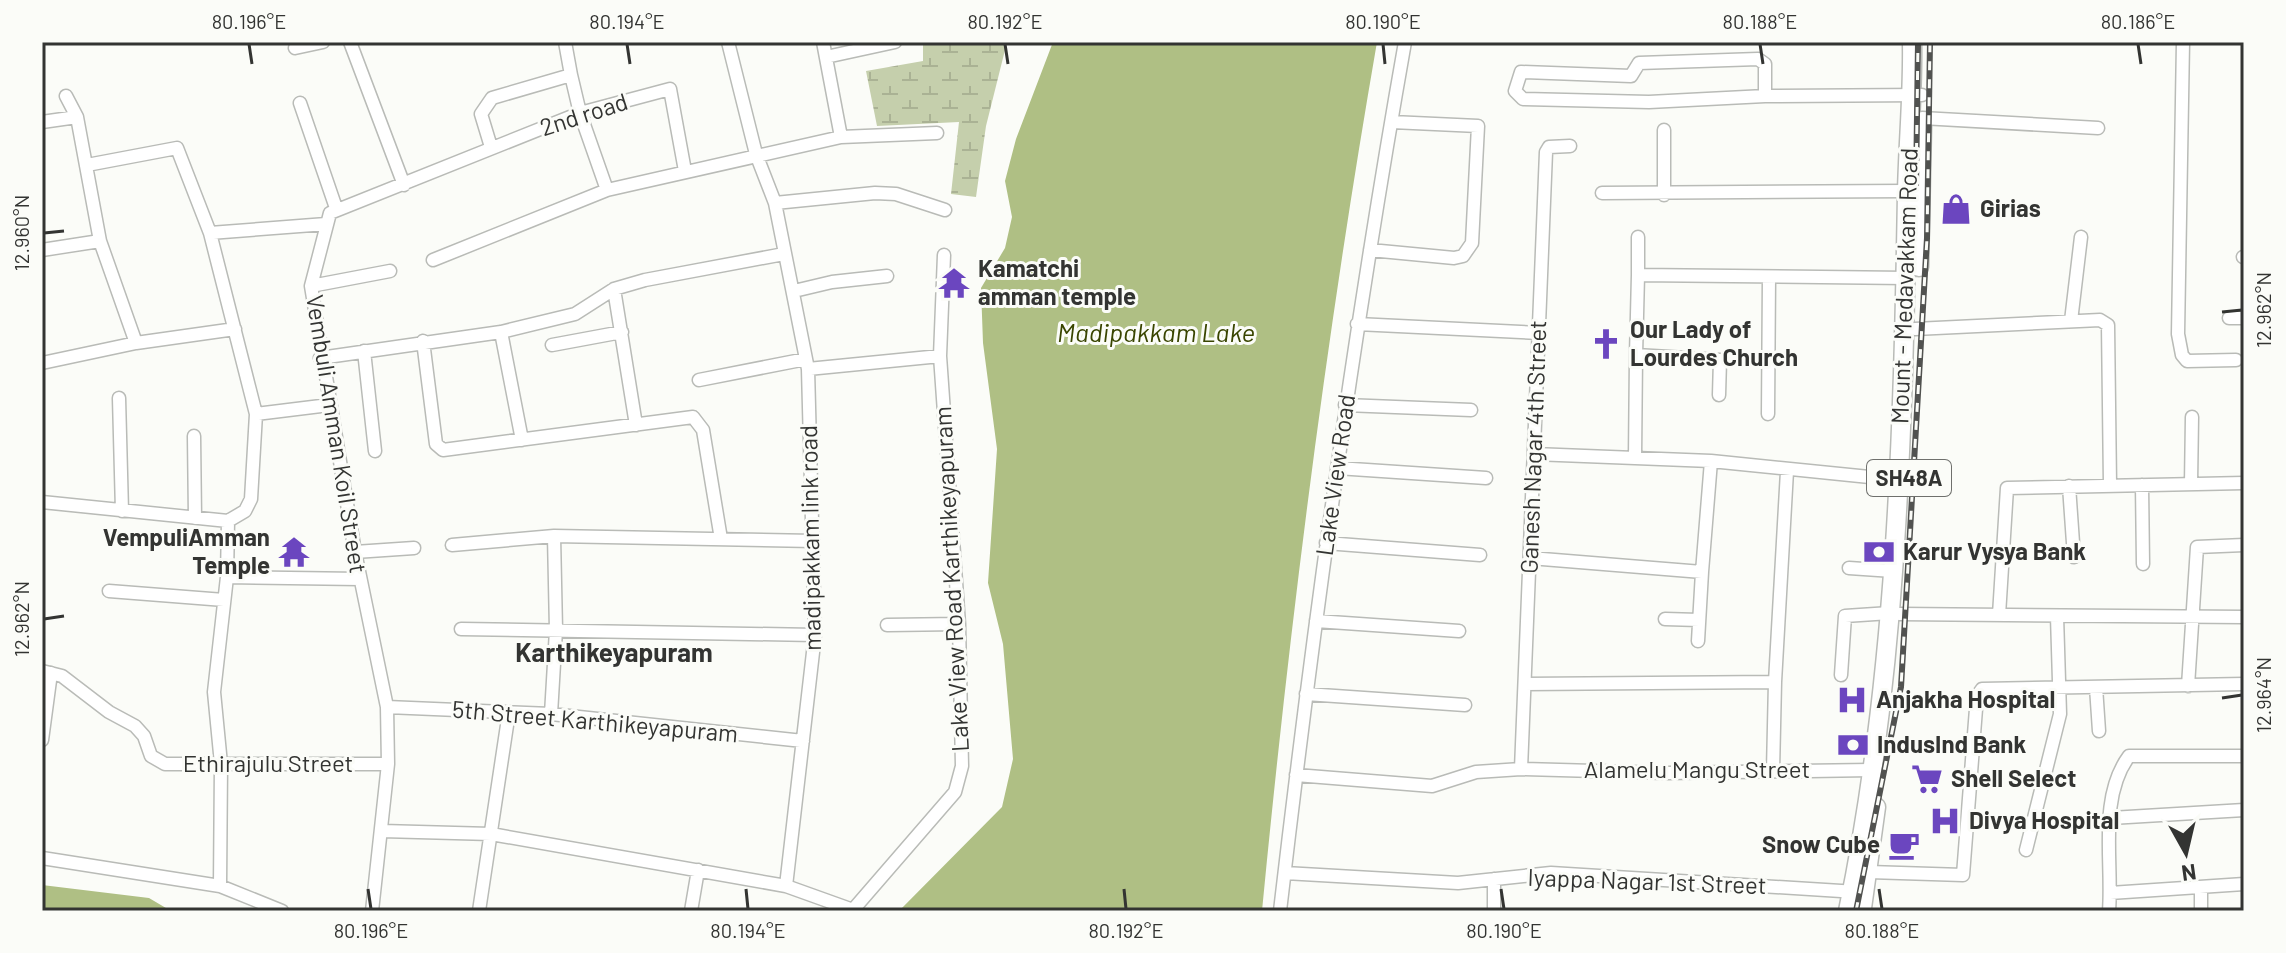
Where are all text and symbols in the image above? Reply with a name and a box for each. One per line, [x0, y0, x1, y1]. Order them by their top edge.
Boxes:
text: 80.196°E [212, 9, 286, 33]
text: 80.194°E [589, 9, 665, 33]
text: 80.192°E [967, 9, 1043, 33]
text: 80.190°E [1345, 9, 1421, 33]
text: 80.188°E [1723, 9, 1797, 33]
text: 80.186°E [2101, 9, 2175, 33]
street label: 2nd road [536, 86, 631, 141]
street label: Mount - Medavakkam Road [1884, 147, 1923, 424]
shop icon: Girias [1939, 192, 1973, 226]
place label: Girias [1980, 193, 2041, 222]
text: 12.960°N [9, 195, 33, 271]
place label: Kamatchi amman temple [978, 253, 1136, 310]
temple icon: Kamatchi amman temple [937, 266, 971, 300]
text: 12.962°N [2251, 272, 2275, 348]
street label: Vembuli Amman Koil Street [301, 292, 374, 575]
place label: Our Lady of Lourdes Church [1630, 314, 1798, 371]
water label: Madipakkam Lake [1057, 316, 1255, 347]
street label: Ganesh Nagar 4th Street [1514, 320, 1551, 574]
church icon: Our Lady of Lourdes Church [1589, 327, 1623, 361]
street label: Lake View Road [1309, 392, 1360, 558]
street label: Lake View Road Karthikeyapuram [927, 406, 974, 752]
street label: madipakkam link road [793, 425, 826, 651]
road number: SH48A [1867, 460, 1951, 496]
place label: VempuliAmman Temple [103, 522, 270, 579]
temple icon: VempuliAmman Temple [277, 535, 311, 569]
bank icon: Karur Vysya Bank [1862, 535, 1896, 569]
place label: Karur Vysya Bank [1903, 536, 2086, 565]
text: 12.962°N [9, 581, 33, 657]
district label: Karthikeyapuram [515, 636, 713, 667]
text: 12.964°N [2251, 657, 2275, 733]
hospital icon: Anjakha Hospital [1835, 683, 1869, 717]
place label: Anjakha Hospital [1876, 684, 2055, 713]
street label: 5th Street Karthikeyapuram [451, 694, 739, 747]
bank icon: IndusInd Bank [1836, 728, 1870, 762]
place label: IndusInd Bank [1877, 729, 2026, 758]
street label: Ethirajulu Street [183, 748, 353, 777]
street label: Alamelu Mangu Street [1584, 754, 1810, 783]
supermarket icon: Shell Select [1910, 762, 1944, 796]
place label: Shell Select [1951, 763, 2076, 792]
hospital icon: Divya Hospital [1928, 804, 1962, 838]
place label: Divya Hospital [1969, 805, 2119, 834]
north arrow [2146, 813, 2226, 893]
cafe icon: Snow Cube [1887, 828, 1921, 862]
place label: Snow Cube [1762, 829, 1880, 858]
text: N [2180, 860, 2198, 888]
street label: Iyappa Nagar 1st Street [1527, 862, 1767, 899]
text: 80.196°E [334, 918, 408, 942]
text: 80.194°E [710, 918, 786, 942]
text: 80.192°E [1088, 918, 1164, 942]
text: 80.190°E [1466, 918, 1542, 942]
text: 80.188°E [1845, 918, 1919, 942]

